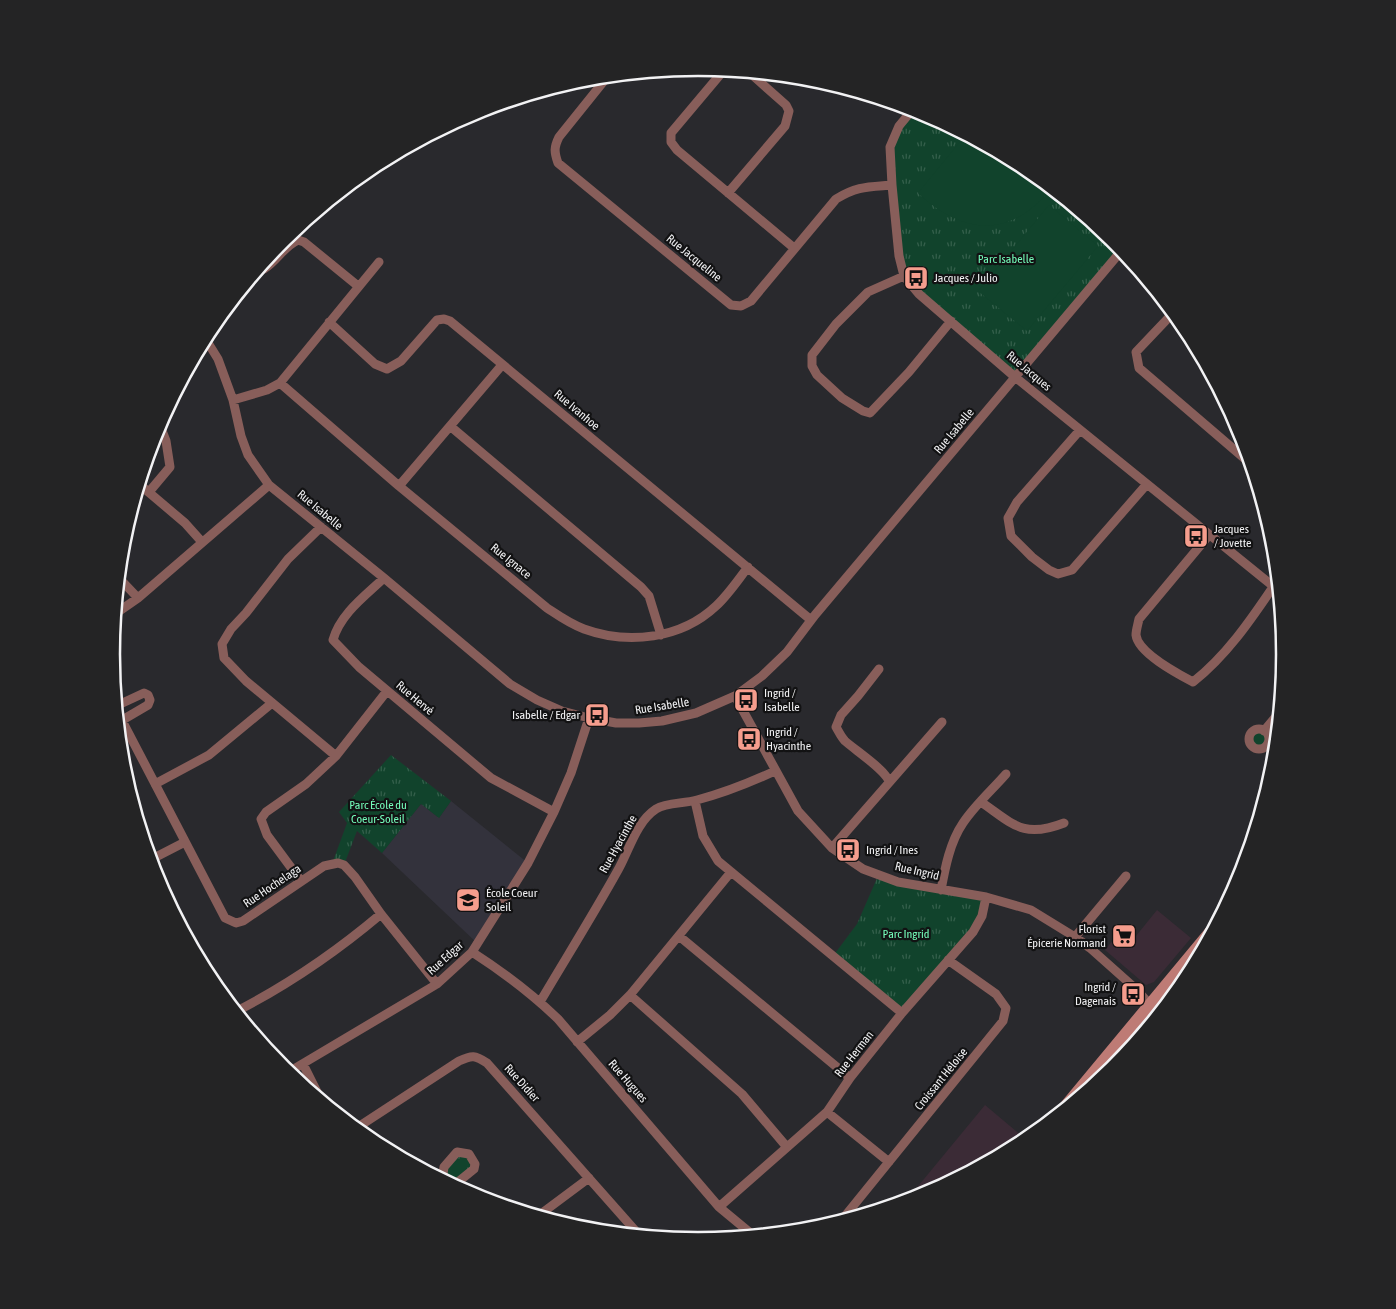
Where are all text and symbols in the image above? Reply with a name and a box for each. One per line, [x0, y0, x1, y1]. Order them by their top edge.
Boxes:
street label: Rue Jacqueline [664, 232, 724, 284]
park label: Parc Isabelle [978, 252, 1034, 266]
bus stop icon: Jacques / Julio [903, 265, 929, 291]
place label: Jacques / Julio [934, 271, 998, 285]
street label: Rue Jacques [1004, 348, 1054, 394]
street label: Rue Ivanhoe [551, 387, 603, 433]
street label: Rue Isabelle [931, 406, 977, 456]
street label: Rue Isabelle [295, 487, 345, 533]
place label: Jacques / Jovette [1214, 522, 1252, 550]
bus stop icon: Jacques / Jovette [1183, 523, 1209, 549]
street label: Rue Ignace [488, 540, 534, 582]
street label: Rue Hervé [393, 678, 437, 718]
place label: Ingrid / Isabelle [764, 686, 800, 714]
bus stop icon: Ingrid / Isabelle [733, 687, 759, 713]
street label: Rue Isabelle [634, 695, 690, 717]
bus stop icon: Isabelle / Edgar [584, 702, 610, 728]
place label: Isabelle / Edgar [512, 708, 580, 722]
place label: Ingrid / Hyacinthe [766, 725, 811, 753]
bus stop icon: Ingrid / Hyacinthe [736, 726, 762, 752]
park label: Parc École du Coeur-Soleil [349, 798, 407, 826]
street label: Rue Hyacinthe [596, 813, 640, 875]
bus stop icon: Ingrid / Ines [835, 837, 861, 863]
place label: Ingrid / Ines [866, 843, 918, 857]
street label: Rue Ingrid [894, 859, 940, 883]
street label: Rue Hochelaga [241, 862, 303, 910]
place label: École Coeur Soleil [486, 886, 538, 914]
school or university icon: École Coeur Soleil [455, 887, 481, 913]
place label: Florist Épicerie Normand [1027, 922, 1107, 950]
supermarket icon: Florist Épicerie Normand [1111, 923, 1137, 949]
park label: Parc Ingrid [883, 927, 929, 941]
street label: Rue Edgar [424, 938, 466, 978]
place label: Ingrid / Dagenais [1075, 980, 1116, 1008]
bus stop icon: Ingrid / Dagenais [1120, 981, 1146, 1007]
street label: Rue Herman [832, 1028, 876, 1080]
street label: Croissant Héloise [912, 1045, 970, 1113]
street label: Rue Hugues [606, 1057, 650, 1105]
street label: Rue Didier [501, 1061, 543, 1105]

